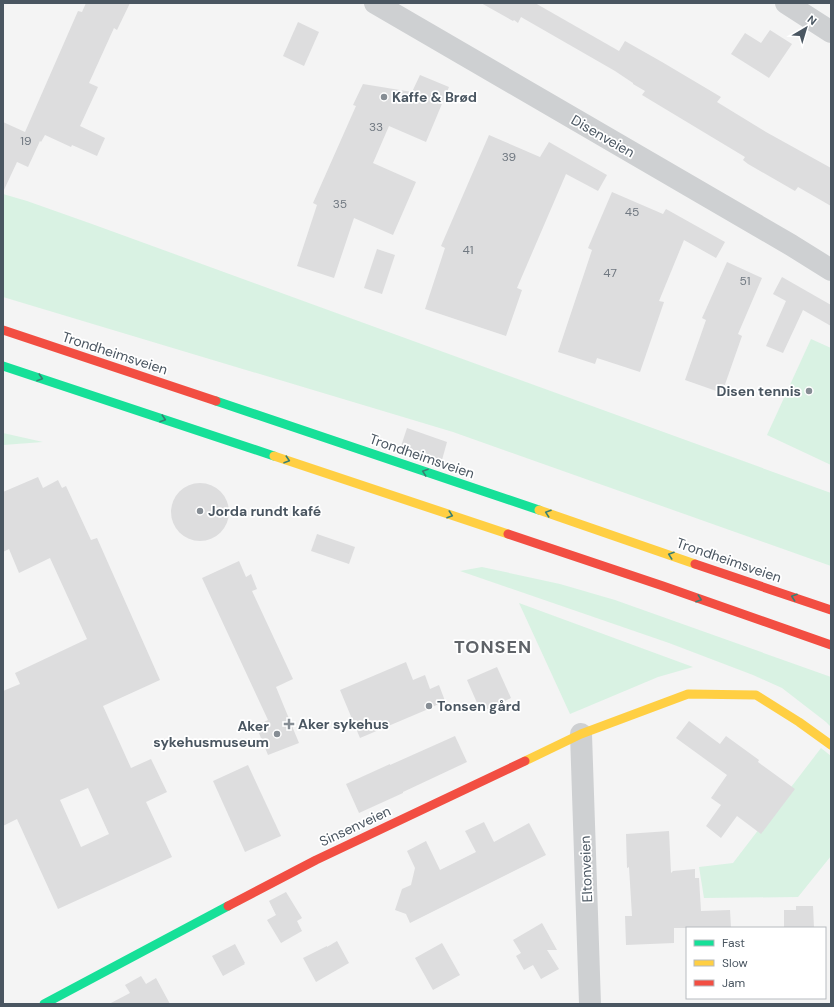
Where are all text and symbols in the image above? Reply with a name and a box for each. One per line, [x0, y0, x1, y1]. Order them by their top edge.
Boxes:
north arrow [786, 8, 826, 48]
text: N [805, 12, 820, 28]
place label: Kaffe & Brød [392, 88, 477, 106]
marker: Kaffe & Brød [379, 92, 389, 102]
street label: Disenveien [568, 111, 638, 161]
house number: 33 [369, 119, 383, 135]
house number: 19 [20, 133, 32, 149]
house number: 39 [502, 149, 516, 165]
house number: 35 [333, 196, 347, 212]
house number: 45 [625, 204, 639, 220]
house number: 41 [462, 242, 474, 258]
house number: 47 [603, 265, 617, 281]
house number: 51 [739, 273, 751, 289]
street label: Trondheimsveien [60, 327, 170, 379]
one-way arrow [36, 374, 43, 382]
place label: Disen tennis [717, 382, 801, 400]
marker: Disen tennis [804, 386, 814, 396]
one-way arrow [160, 415, 167, 423]
street label: Trondheimsveien [367, 430, 477, 482]
one-way arrow [283, 455, 290, 464]
one-way arrow [421, 468, 428, 476]
place label: Jorda rundt kafé [208, 502, 321, 520]
marker: Jorda rundt kafé [195, 506, 205, 516]
one-way arrow [545, 509, 552, 518]
one-way arrow [446, 510, 453, 519]
street label: Trondheimsveien [674, 534, 784, 586]
one-way arrow [668, 551, 675, 560]
one-way arrow [791, 593, 798, 602]
one-way arrow [696, 594, 703, 603]
district label: TONSEN [454, 635, 532, 659]
place label: Tonsen gård [437, 697, 520, 715]
marker: Tonsen gård [424, 701, 434, 711]
place label: Aker sykehus [298, 715, 389, 733]
place label: Aker sykehusmuseum [153, 717, 269, 751]
marker: Aker sykehus [283, 718, 295, 730]
marker: Aker sykehusmuseum [272, 729, 282, 739]
street label: Sinsenveien [316, 802, 394, 850]
street label: Eltonveien [576, 835, 596, 903]
legend [686, 927, 826, 999]
text: Fast [722, 935, 745, 951]
text: Slow [722, 955, 748, 971]
text: Jam [722, 975, 745, 991]

